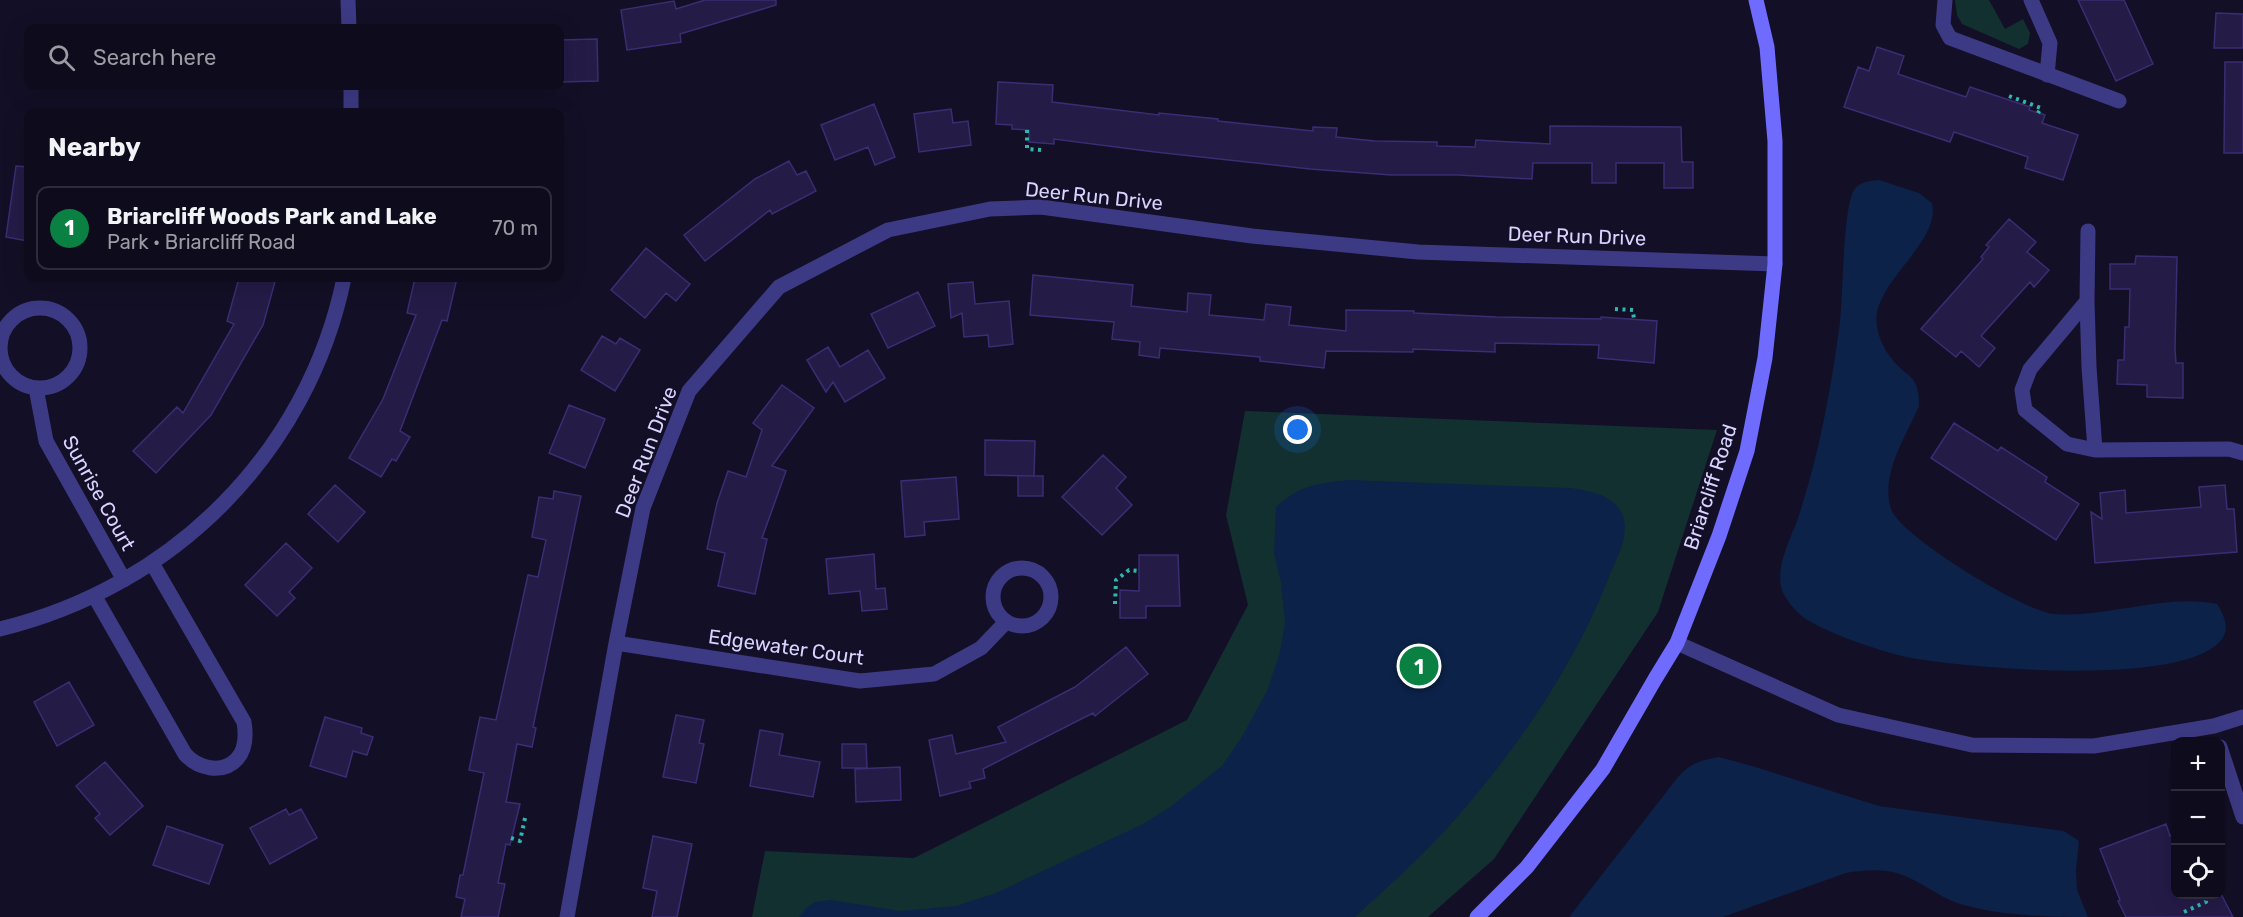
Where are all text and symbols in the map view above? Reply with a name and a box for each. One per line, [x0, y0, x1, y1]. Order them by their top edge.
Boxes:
search box [24, 24, 564, 90]
icon: search [45, 41, 78, 74]
text: Search here [93, 44, 216, 71]
text: Nearby [48, 132, 141, 163]
street label: Deer Run Drive [1024, 177, 1164, 215]
text: Briarcliff Woods Park and Lake [107, 203, 437, 230]
text: 1 [65, 216, 74, 240]
text: 70 m [492, 216, 538, 240]
street label: Deer Run Drive [1507, 222, 1647, 250]
text: Park · Briarcliff Road [107, 230, 295, 254]
street label: Deer Run Drive [610, 383, 682, 521]
your location [1283, 415, 1312, 444]
street label: Briarcliff Road [1678, 421, 1742, 553]
street label: Sunrise Court [58, 431, 141, 555]
street label: Edgewater Court [707, 624, 865, 670]
pin: 1 [1400, 644, 1438, 688]
map controls [2171, 737, 2225, 899]
button: + [2171, 737, 2225, 791]
button: − [2171, 791, 2225, 845]
button: locate [2171, 845, 2225, 899]

